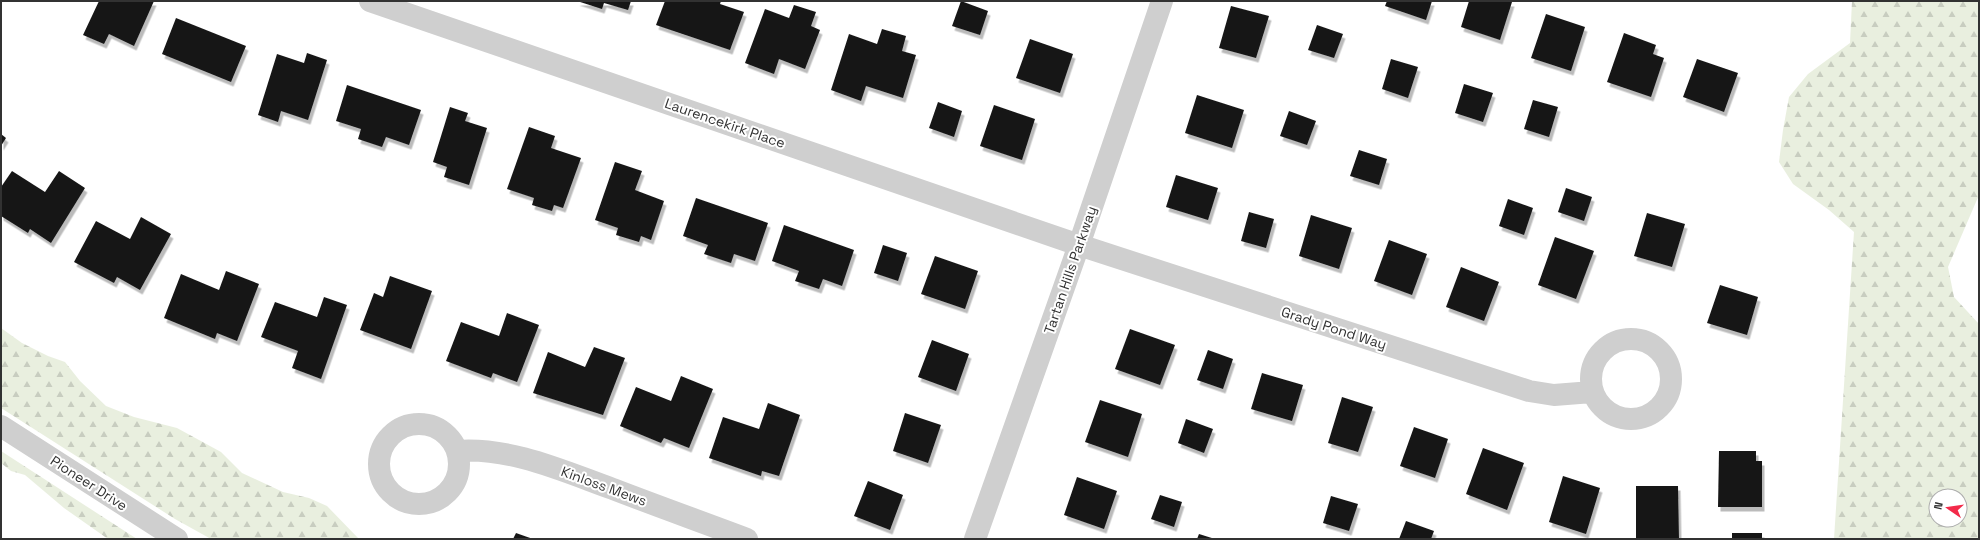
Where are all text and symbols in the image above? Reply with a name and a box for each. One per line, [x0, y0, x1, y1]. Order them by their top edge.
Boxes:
street label: Laurencekirk Place [662, 94, 788, 152]
street label: Tartan Hills Parkway [1040, 204, 1100, 336]
street label: Grady Pond Way [1279, 302, 1389, 354]
street label: Pioneer Drive [47, 451, 131, 515]
street label: Kinloss Mews [559, 462, 649, 510]
north arrow [1928, 488, 1968, 528]
text: N [1931, 501, 1946, 511]

